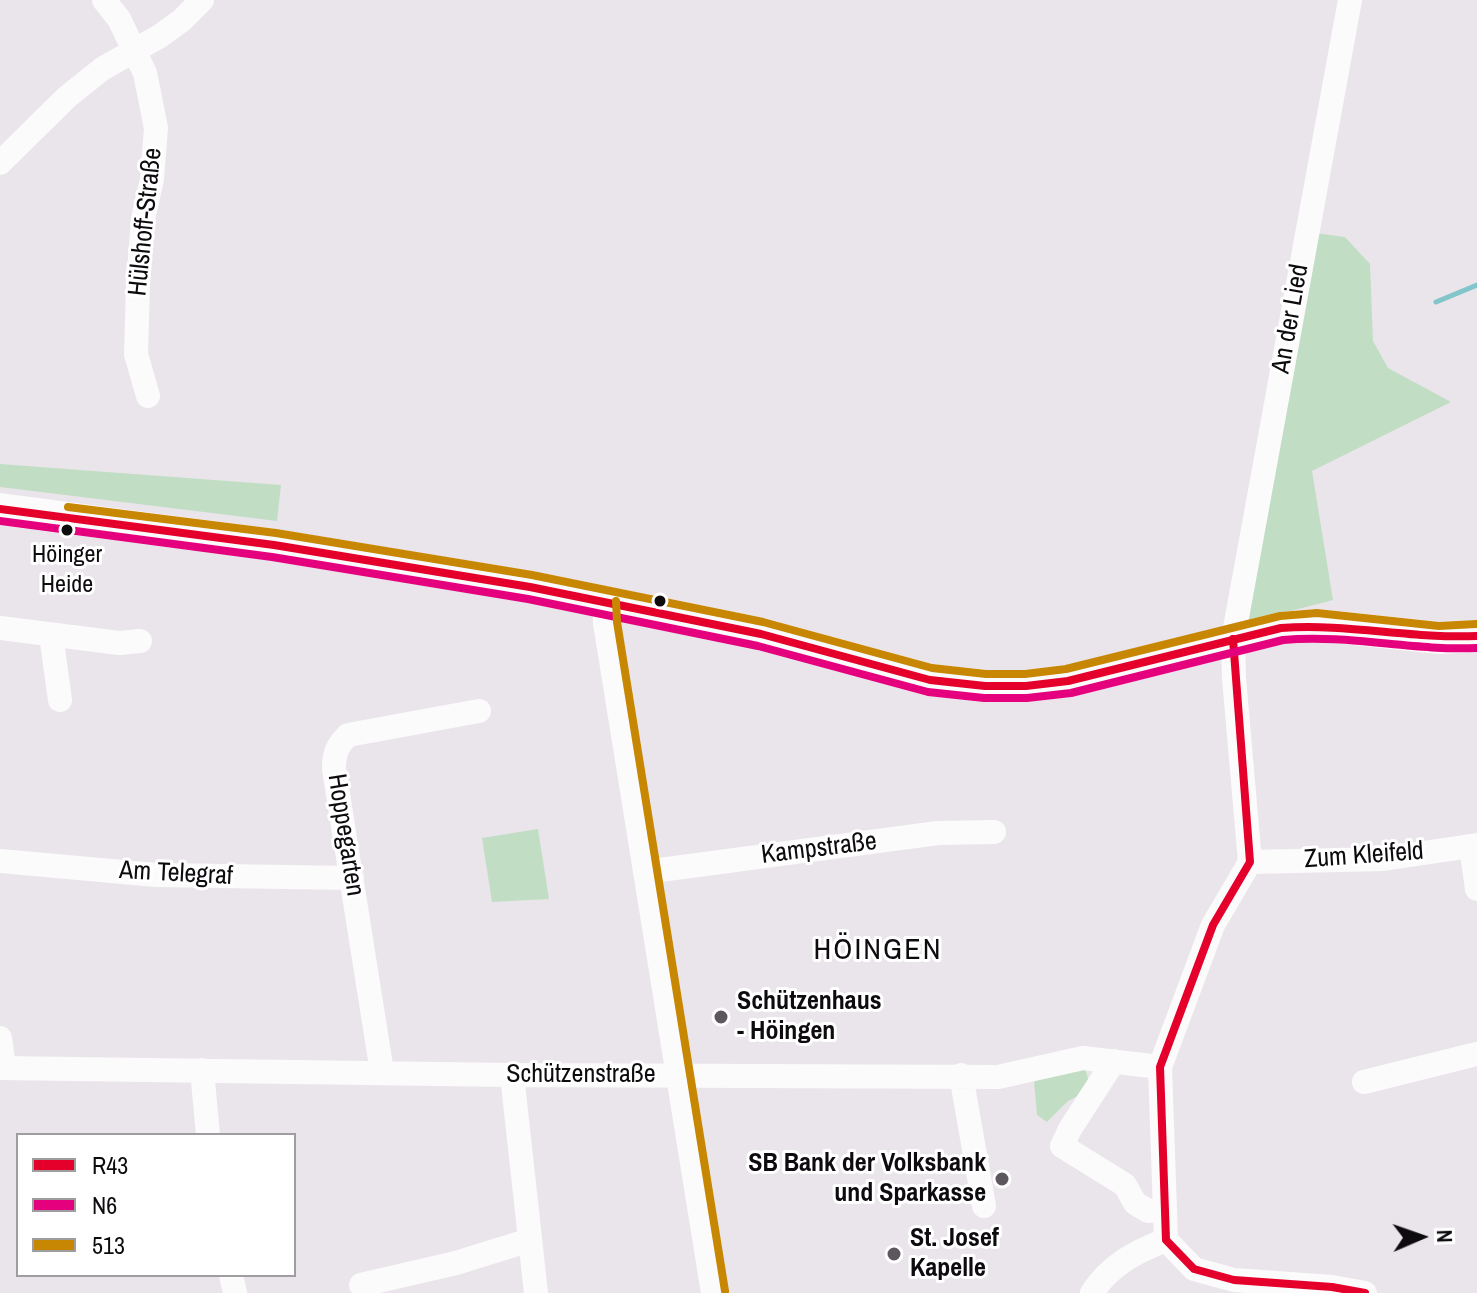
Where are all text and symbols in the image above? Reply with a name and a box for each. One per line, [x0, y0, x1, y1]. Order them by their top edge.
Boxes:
street label: Hülshoff-Straße [123, 146, 169, 298]
street label: An der Lied [1266, 262, 1316, 376]
marker: Höinger Heide [59, 522, 75, 538]
place label: Höinger Heide [32, 542, 102, 598]
unlabelled marker [652, 593, 668, 609]
street label: Hoppegarten [320, 772, 370, 898]
street label: Kampstraße [759, 826, 879, 872]
street label: Zum Kleifeld [1303, 836, 1425, 876]
street label: Am Telegraf [118, 855, 234, 893]
district label: HÖINGEN [814, 933, 942, 969]
place label: Schützenhaus - Höingen [737, 986, 882, 1048]
marker: Schützenhaus - Höingen [712, 1008, 730, 1026]
street label: Schützenstraße [506, 1059, 656, 1091]
legend [16, 1133, 296, 1277]
place label: SB Bank der Volksbank und Sparkasse [748, 1148, 986, 1210]
text: R43 [92, 1149, 128, 1181]
marker: SB Bank der Volksbank und Sparkasse [993, 1170, 1011, 1188]
text: N6 [92, 1189, 117, 1221]
north arrow [1381, 1197, 1461, 1277]
place label: St. Josef Kapelle [910, 1223, 999, 1284]
text: 513 [92, 1229, 125, 1261]
text: N [1430, 1229, 1460, 1243]
marker: St. Josef Kapelle [885, 1245, 903, 1263]

